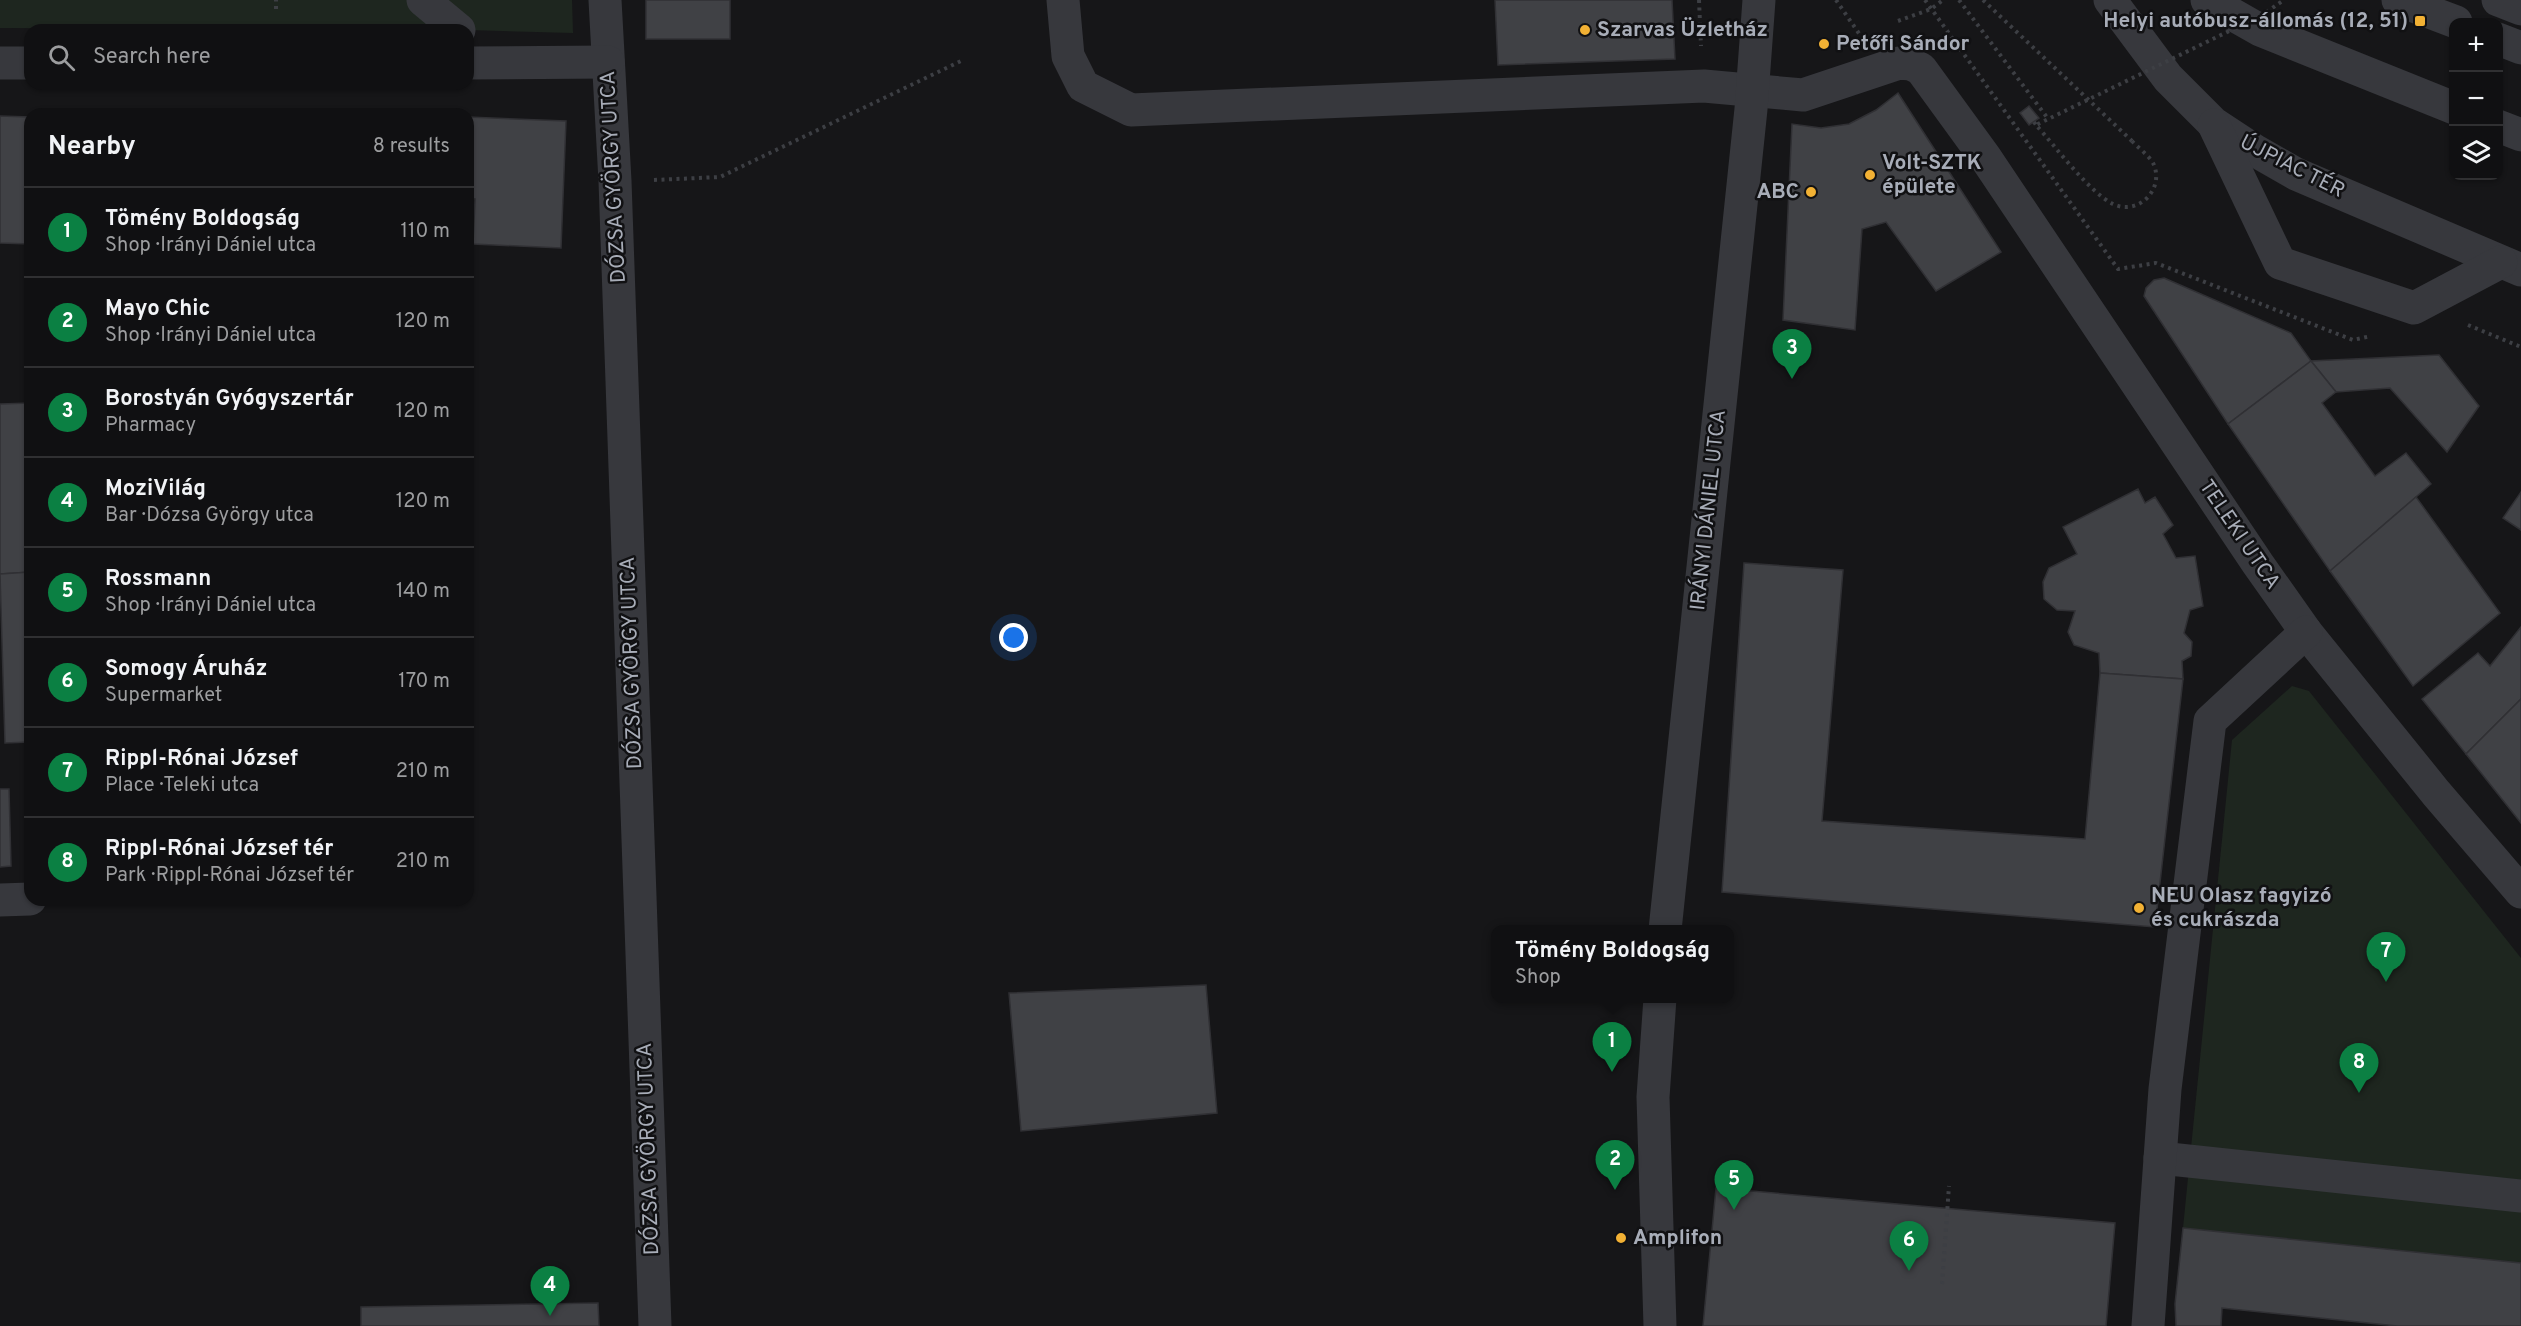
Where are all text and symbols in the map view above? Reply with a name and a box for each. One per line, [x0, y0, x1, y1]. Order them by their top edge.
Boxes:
place label: Helyi autóbusz-állomás (12, 51) [2103, 8, 2408, 35]
marker: Helyi autóbusz-állomás (12, 51) [2413, 14, 2427, 28]
place label: Szarvas Üzletház [1597, 17, 1768, 44]
map controls [2449, 18, 2503, 180]
button: + [2449, 18, 2503, 72]
marker: Szarvas Üzletház [1578, 23, 1592, 37]
search box [24, 24, 474, 90]
place label: Petőfi Sándor [1836, 31, 1969, 58]
marker: Petőfi Sándor [1817, 37, 1831, 51]
icon: search [45, 41, 78, 74]
text: Search here [93, 44, 211, 71]
street label: DÓZSA GYÖRGY UTCA [594, 70, 633, 284]
button: − [2449, 72, 2503, 126]
button: layers [2449, 126, 2503, 180]
street label: ÚJPIAC TÉR [2235, 128, 2349, 205]
text: Nearby [48, 131, 136, 164]
text: 8 results [373, 134, 450, 160]
place label: Volt-SZTK épülete [1882, 150, 1982, 201]
marker: Volt-SZTK épülete [1863, 168, 1877, 182]
place label: ABC [1756, 179, 1799, 206]
marker: ABC [1804, 185, 1818, 199]
text: Tömény Boldogság [105, 206, 300, 233]
text: 1 [64, 219, 72, 245]
text: 110 m [401, 219, 450, 245]
text: Shop · Irányi Dániel utca [105, 233, 316, 259]
text: Mayo Chic [105, 296, 210, 323]
text: 2 [61, 309, 74, 335]
text: 120 m [396, 309, 450, 335]
text: Shop · Irányi Dániel utca [105, 323, 316, 349]
pin: 3 [1772, 330, 1812, 379]
text: Borostyán Gyógyszertár [105, 386, 354, 413]
text: 3 [62, 399, 74, 425]
text: 120 m [396, 399, 450, 425]
street label: IRÁNYI DÁNIEL UTCA [1684, 408, 1733, 612]
text: Pharmacy [105, 413, 196, 439]
street label: TELEKI UTCA [2192, 475, 2286, 595]
text: MoziVilág [105, 476, 206, 503]
text: 4 [61, 489, 74, 515]
text: 120 m [396, 489, 450, 515]
text: Bar · Dózsa György utca [105, 503, 314, 529]
street label: DÓZSA GYÖRGY UTCA [614, 556, 649, 770]
text: Rossmann [105, 566, 211, 593]
text: 5 [61, 579, 74, 605]
text: 140 m [396, 579, 450, 605]
text: Shop · Irányi Dániel utca [105, 593, 316, 619]
your location [999, 623, 1028, 652]
text: Somogy Áruház [105, 656, 267, 683]
text: 6 [61, 669, 74, 695]
text: 170 m [398, 669, 450, 695]
text: Supermarket [105, 683, 222, 709]
text: Rippl-Rónai József [105, 746, 298, 773]
text: 7 [62, 759, 73, 785]
text: 210 m [396, 759, 450, 785]
text: Place · Teleki utca [105, 773, 259, 799]
text: Rippl-Rónai József tér [105, 836, 333, 863]
text: 8 [61, 849, 74, 875]
text: 210 m [396, 849, 450, 875]
text: Park · Rippl-Rónai József tér [105, 863, 354, 889]
place label: NEU Olasz fagyizó és cukrászda [2151, 883, 2332, 934]
marker: NEU Olasz fagyizó és cukrászda [2132, 901, 2146, 915]
popup [1491, 925, 1734, 1003]
pin: 7 [2366, 932, 2406, 982]
text: Tömény Boldogság [1515, 938, 1710, 965]
text: Shop [1515, 965, 1561, 991]
pin: 1 [1592, 1022, 1632, 1072]
street label: DÓZSA GYÖRGY UTCA [631, 1042, 666, 1256]
pin: 8 [2340, 1044, 2378, 1093]
pin: 2 [1596, 1140, 1634, 1190]
pin: 5 [1714, 1160, 1754, 1210]
pin: 6 [1890, 1222, 1928, 1271]
place label: Amplifon [1633, 1225, 1722, 1252]
marker: Amplifon [1614, 1231, 1628, 1245]
pin: 4 [530, 1266, 570, 1316]

